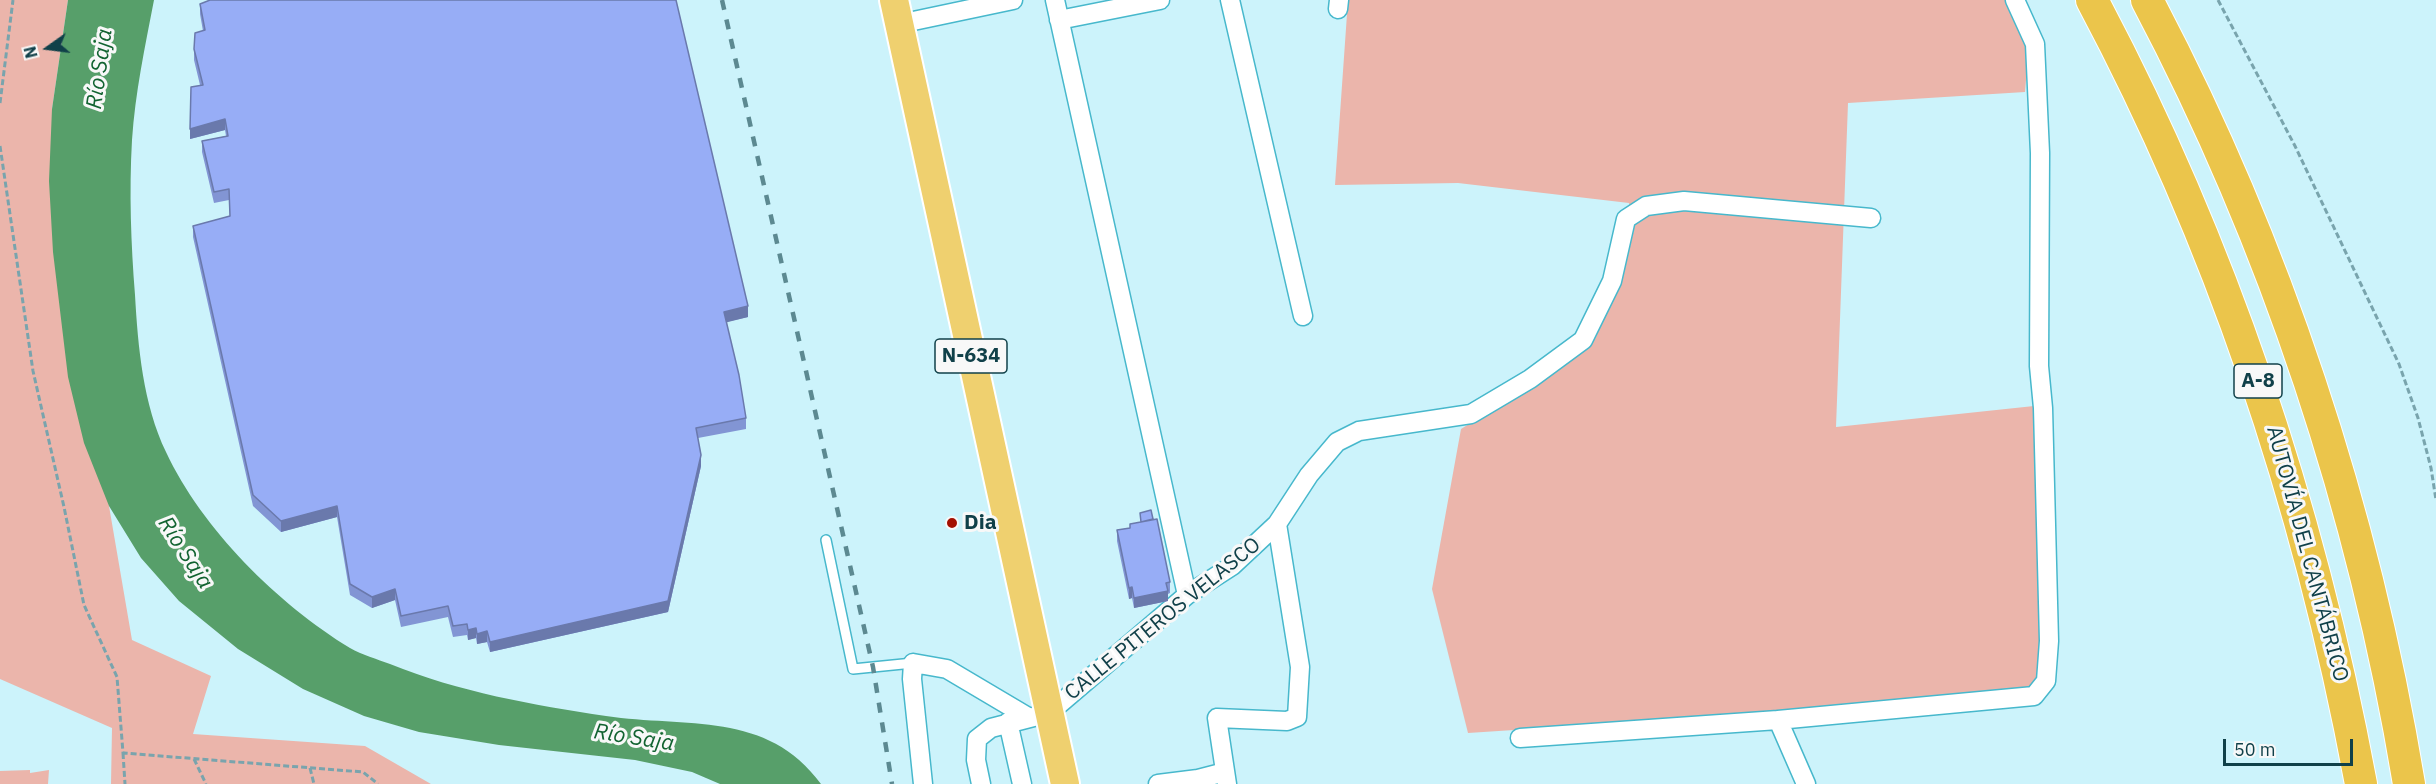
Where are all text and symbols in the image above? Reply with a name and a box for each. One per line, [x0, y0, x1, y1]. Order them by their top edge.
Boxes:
north arrow [18, 18, 78, 78]
water label: Río Saja [81, 27, 119, 111]
text: N [19, 44, 42, 60]
road number: N-634 [935, 339, 1007, 373]
road number: A-8 [2234, 364, 2282, 398]
street label: AUTOVÍA DEL CANTÁBRICO [2261, 423, 2353, 685]
place label: Dia [964, 510, 997, 536]
water label: Río Saja [152, 512, 218, 594]
marker: Dia [945, 516, 959, 530]
street label: CALLE PITEROS VELASCO [1060, 532, 1266, 706]
water label: Río Saja [592, 719, 676, 757]
scale bar [2226, 727, 2356, 765]
text: 50 m [2234, 738, 2276, 761]

